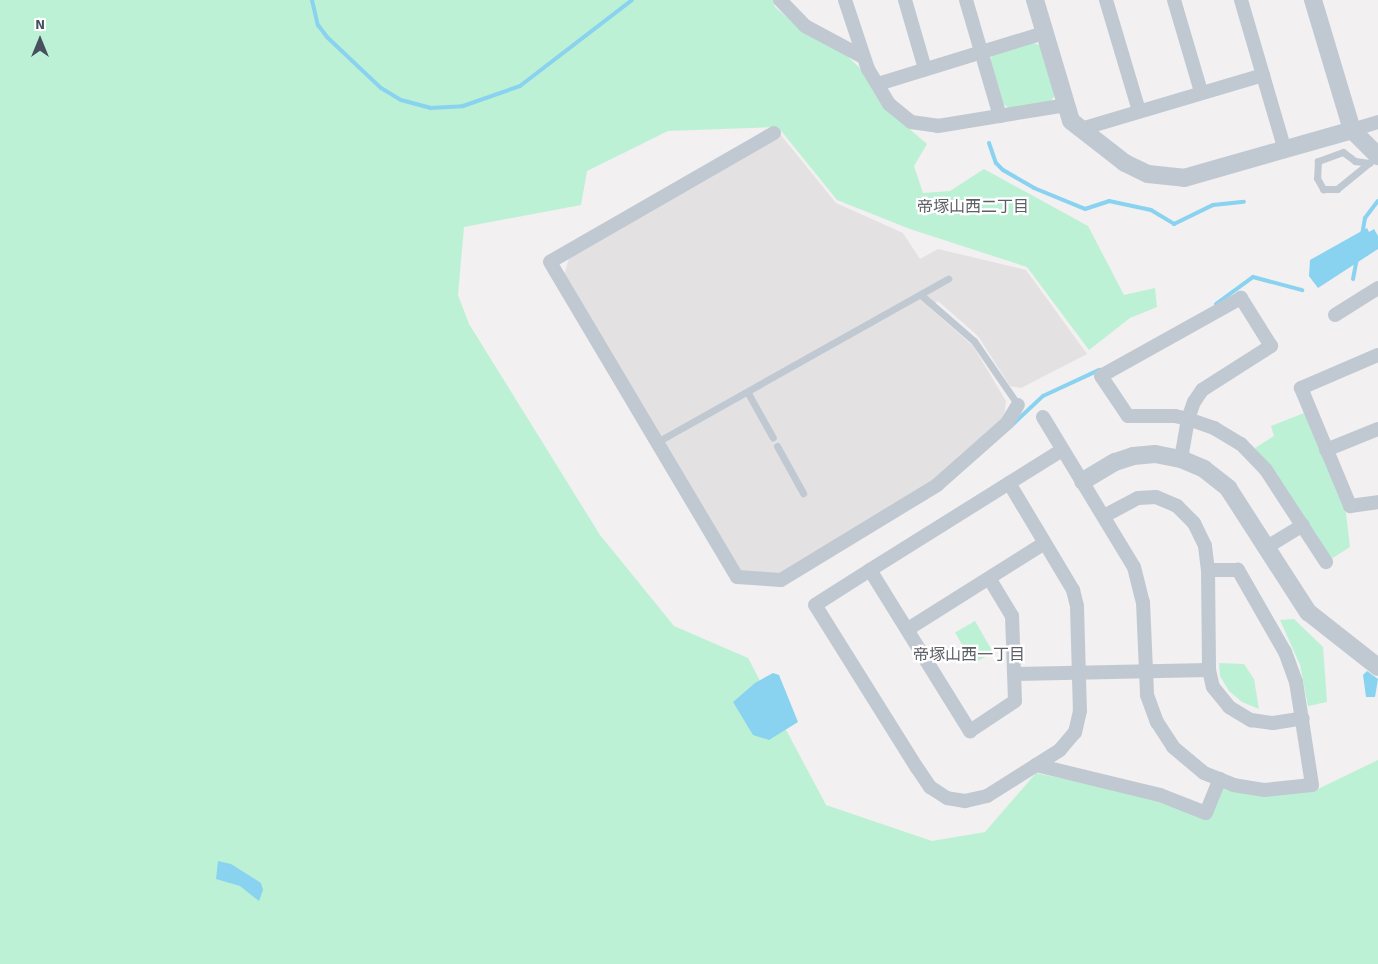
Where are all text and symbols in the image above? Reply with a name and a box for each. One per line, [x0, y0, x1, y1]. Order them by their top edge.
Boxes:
north arrow [15, 15, 65, 65]
text: N [35, 16, 45, 33]
district label: 帝塚山西二丁目 [917, 197, 1029, 217]
district label: 帝塚山西一丁目 [913, 645, 1025, 665]

